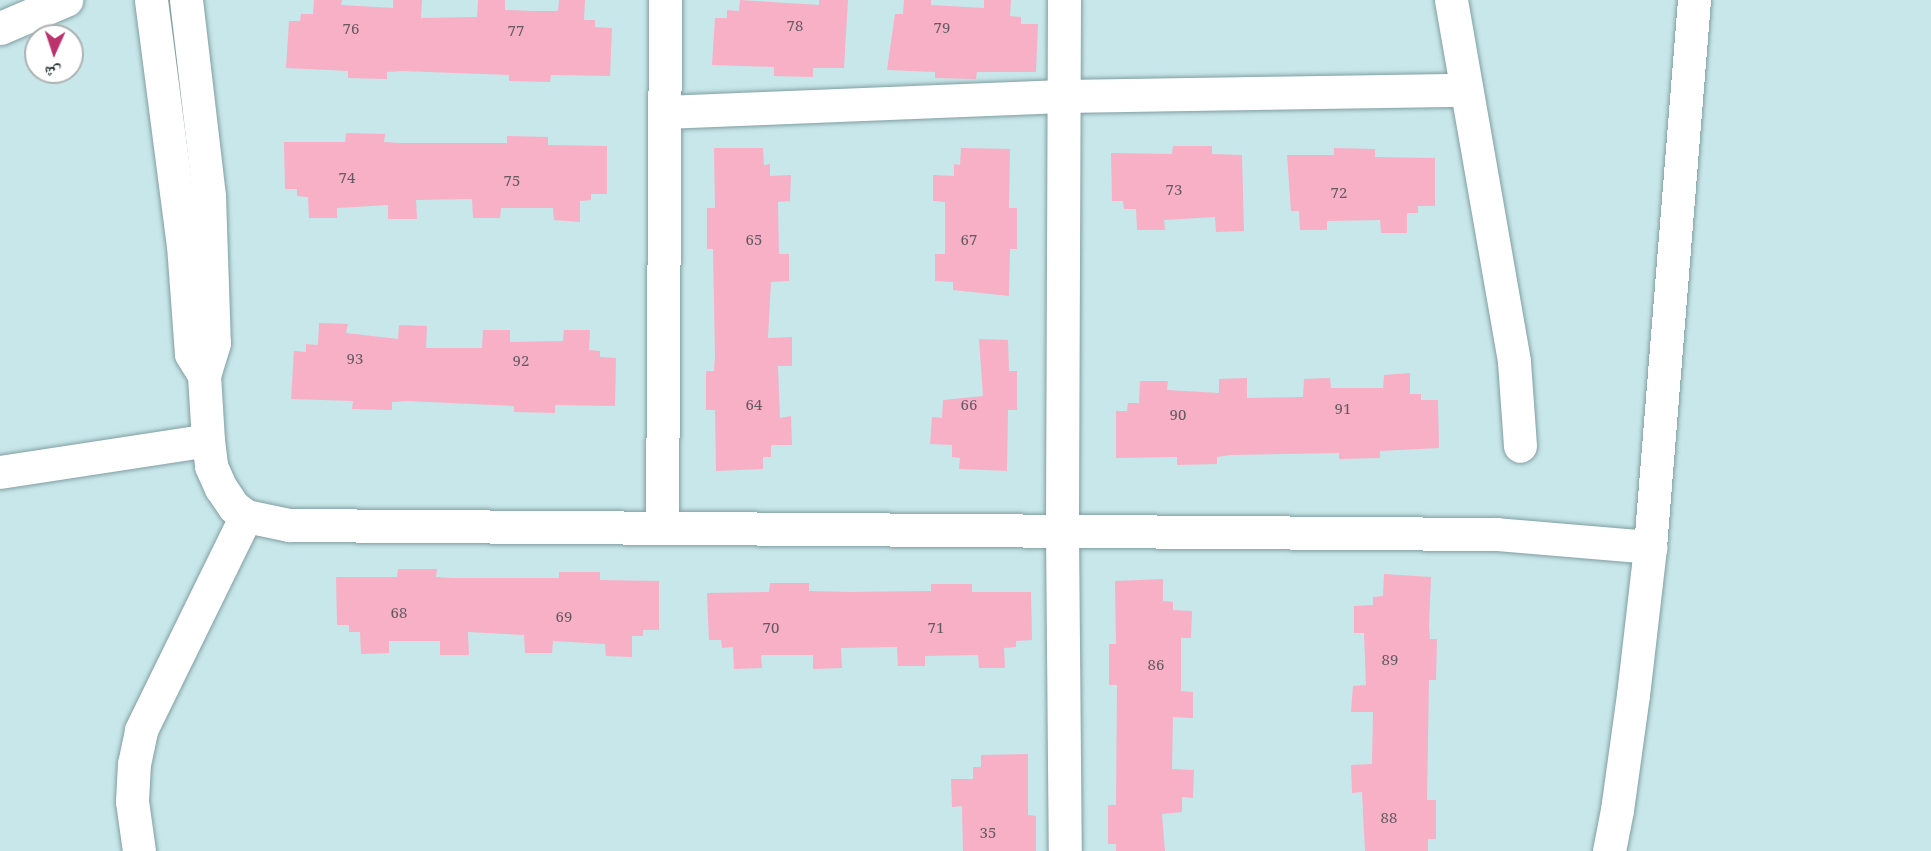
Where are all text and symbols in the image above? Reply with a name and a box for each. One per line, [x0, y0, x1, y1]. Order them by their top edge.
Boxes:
house number: 78 [787, 20, 803, 38]
house number: 79 [934, 22, 950, 40]
house number: 76 [343, 23, 359, 41]
north arrow [24, 24, 84, 84]
house number: 77 [508, 25, 524, 43]
text: ش [44, 57, 62, 84]
house number: 74 [339, 172, 355, 190]
house number: 75 [504, 175, 520, 193]
house number: 73 [1166, 184, 1182, 202]
house number: 72 [1331, 187, 1347, 205]
house number: 65 [746, 234, 762, 252]
house number: 67 [961, 234, 977, 252]
house number: 93 [347, 353, 363, 371]
house number: 92 [513, 355, 529, 373]
house number: 64 [746, 399, 762, 417]
house number: 66 [961, 399, 977, 417]
house number: 91 [1335, 403, 1351, 421]
house number: 90 [1170, 409, 1186, 427]
house number: 68 [391, 607, 407, 625]
house number: 69 [556, 611, 572, 629]
house number: 70 [763, 622, 779, 640]
house number: 71 [928, 622, 944, 640]
house number: 89 [1382, 654, 1398, 672]
house number: 86 [1148, 659, 1164, 677]
house number: 88 [1381, 812, 1397, 830]
house number: 35 [980, 827, 996, 845]

